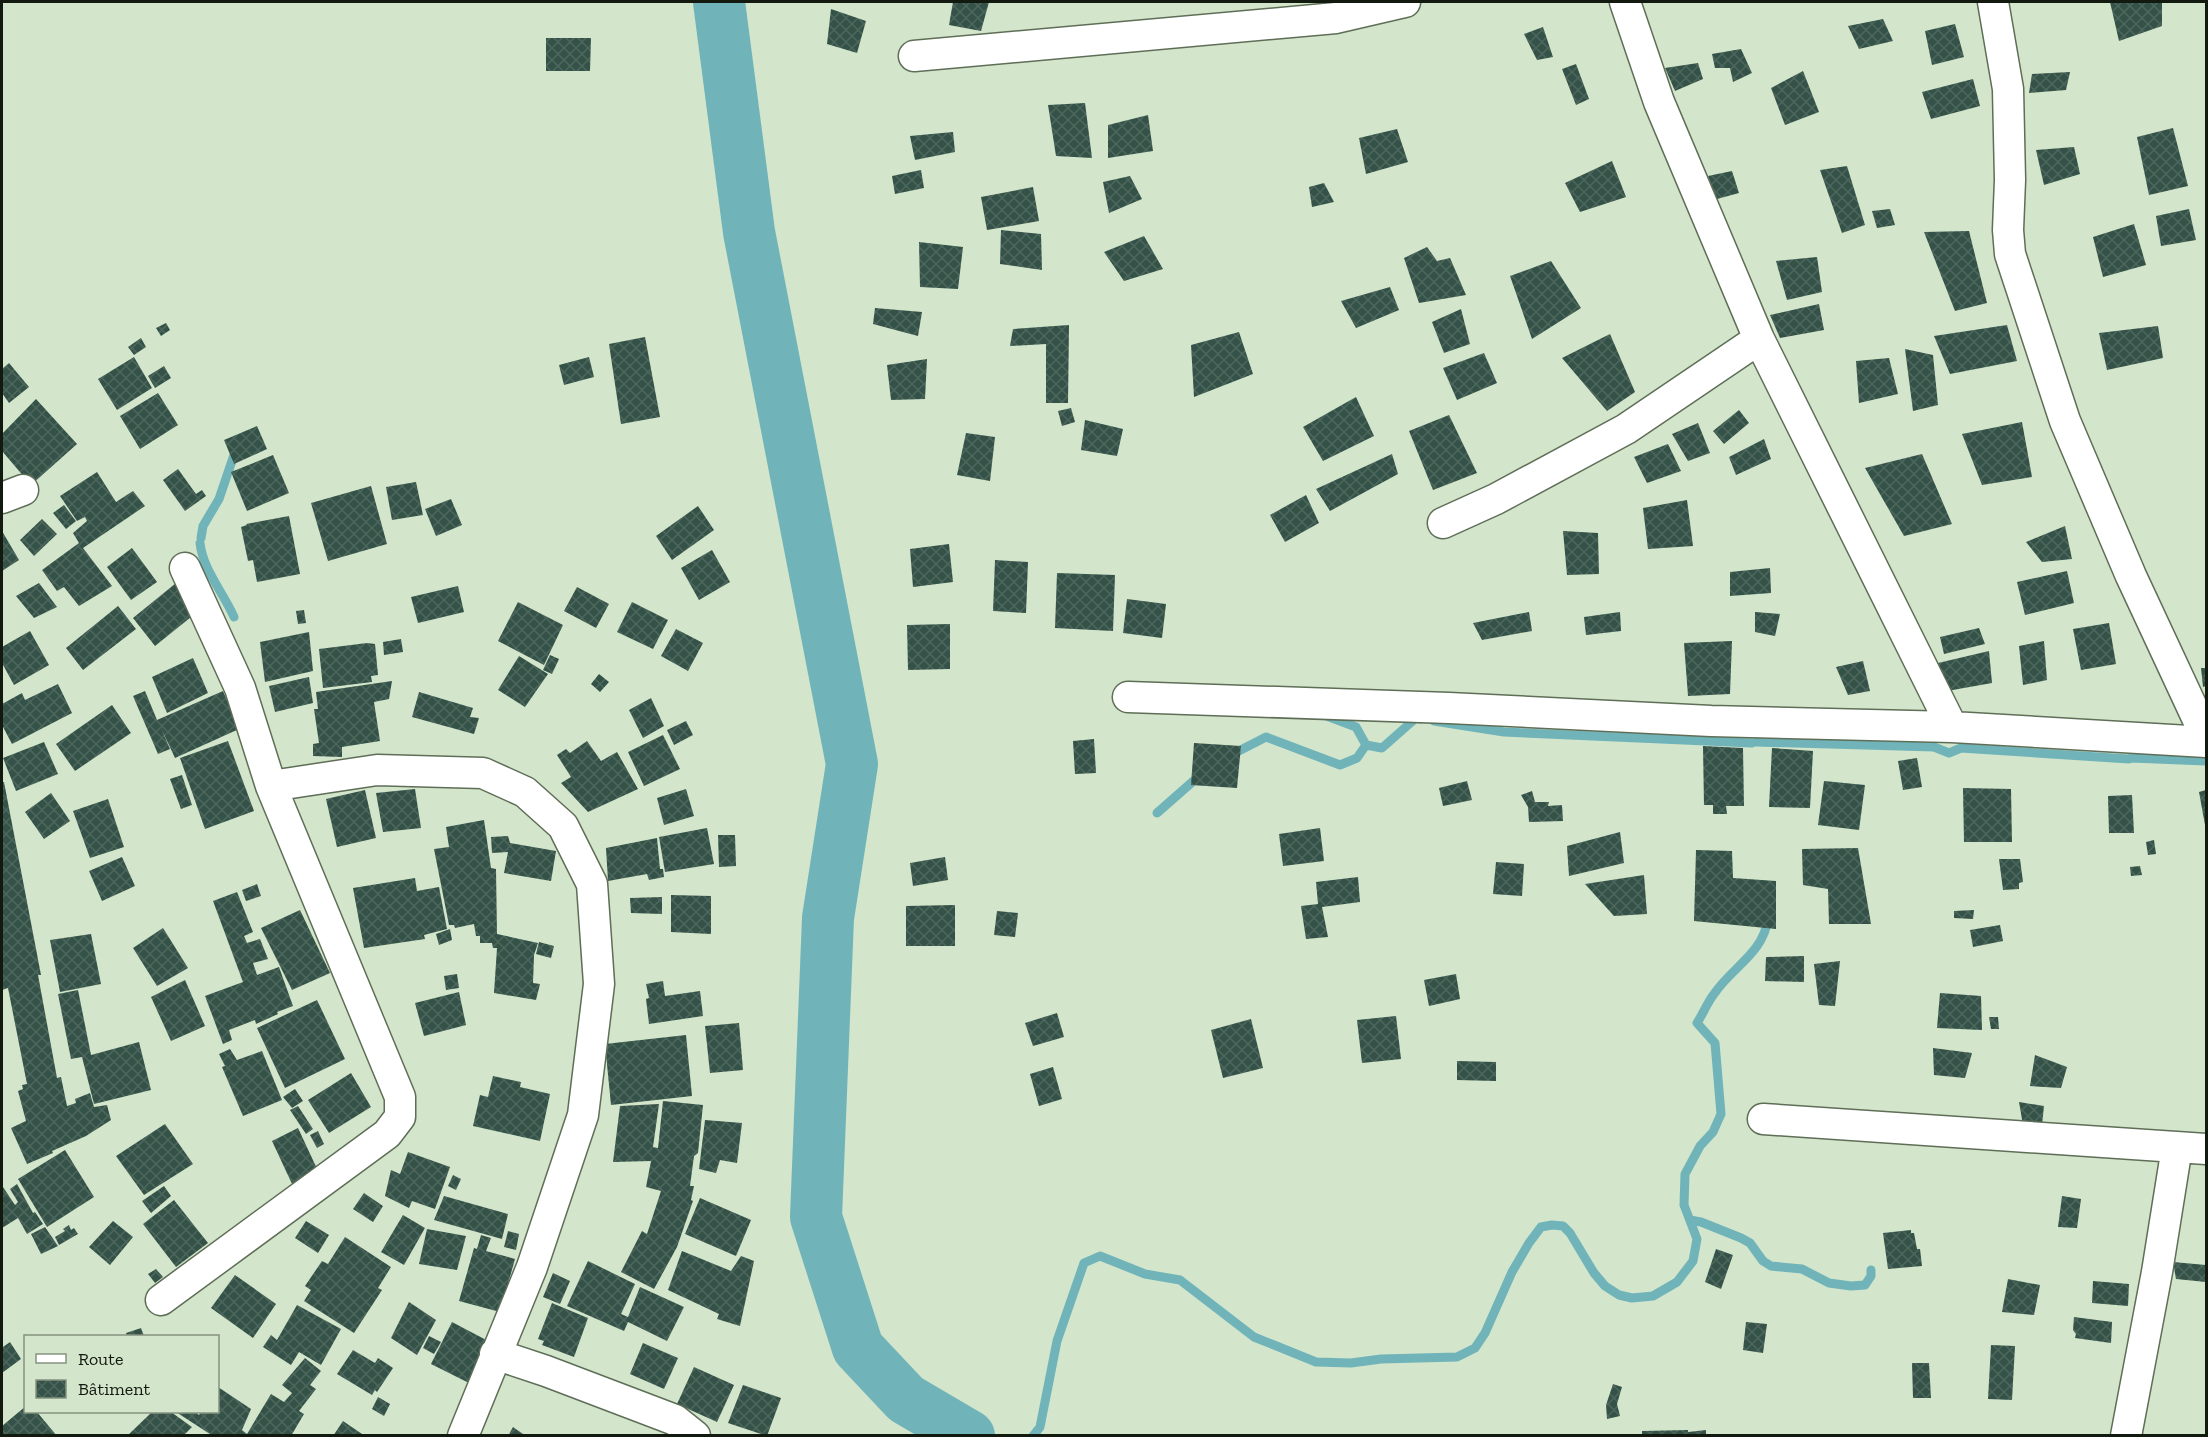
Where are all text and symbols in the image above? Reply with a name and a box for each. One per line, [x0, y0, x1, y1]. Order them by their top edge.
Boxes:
legend [24, 1335, 219, 1413]
text: Route [78, 1348, 123, 1370]
text: Bâtiment [78, 1378, 151, 1400]

